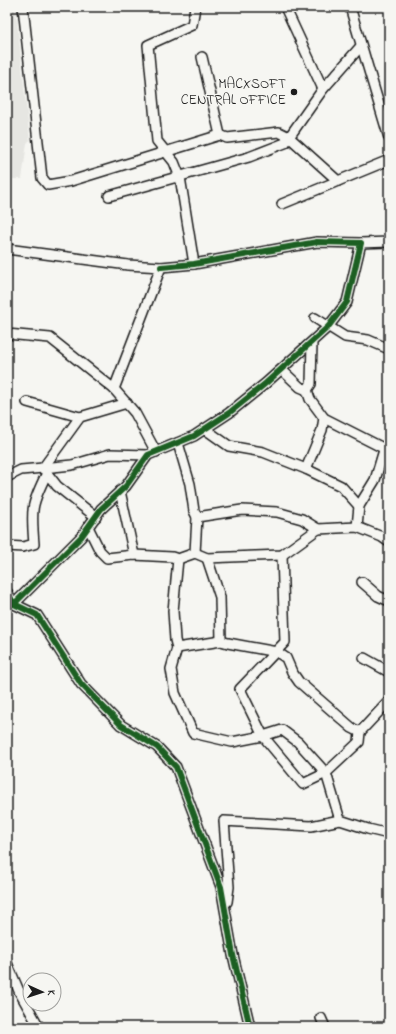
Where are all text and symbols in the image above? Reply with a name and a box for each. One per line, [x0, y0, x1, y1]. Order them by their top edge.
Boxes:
place label: MACXSOFT CENTRAL OFFICE [181, 74, 286, 111]
marker: MACXSOFT CENTRAL OFFICE [289, 87, 299, 97]
north arrow [22, 972, 62, 1012]
text: K [43, 989, 59, 996]

